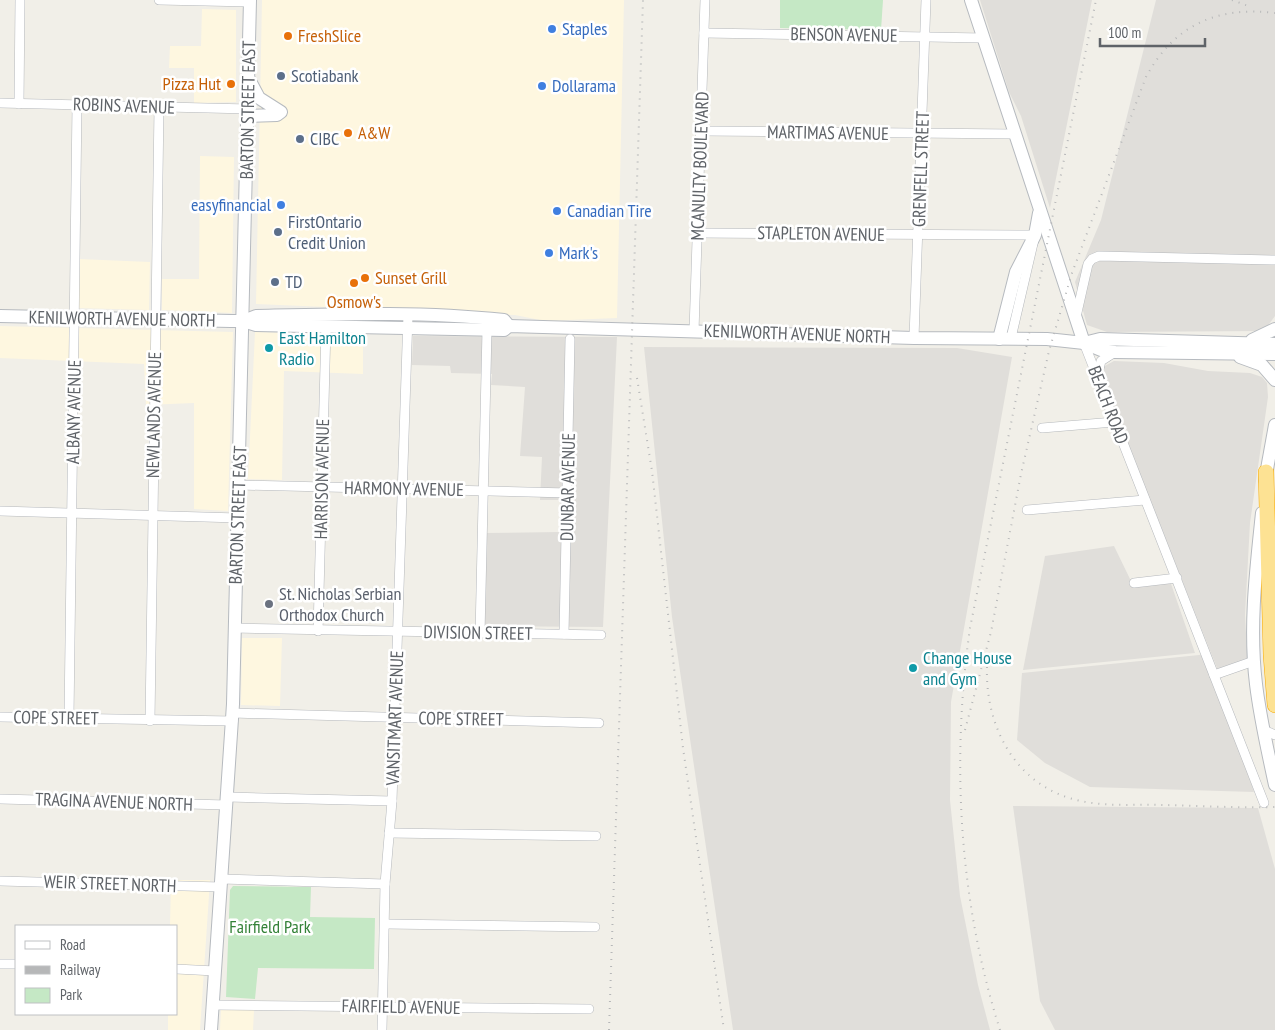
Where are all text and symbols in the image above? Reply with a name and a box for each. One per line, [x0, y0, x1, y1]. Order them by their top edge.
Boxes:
scale bar [1100, 15, 1205, 47]
place label: Staples [562, 17, 607, 40]
street label: BENSON AVENUE [790, 22, 898, 47]
marker: Staples [546, 23, 558, 35]
text: 100 m [1108, 23, 1141, 42]
place label: FreshSlice [298, 24, 361, 47]
marker: FreshSlice [282, 30, 294, 42]
street label: BARTON STREET EAST [235, 40, 260, 180]
place label: Scotiabank [291, 64, 359, 87]
marker: Scotiabank [275, 70, 287, 82]
place label: Pizza Hut [163, 72, 221, 95]
place label: Dollarama [552, 74, 616, 97]
marker: Pizza Hut [225, 78, 237, 90]
marker: Dollarama [536, 80, 548, 92]
street label: MCANULTY BOULEVARD [685, 91, 714, 241]
street label: ROBINS AVENUE [73, 92, 175, 119]
street label: GRENFELL STREET [907, 111, 934, 227]
street label: MARTIMAS AVENUE [767, 120, 889, 145]
place label: A&W [358, 121, 390, 144]
place label: CIBC [310, 127, 339, 150]
marker: A&W [342, 127, 354, 139]
marker: CIBC [294, 133, 306, 145]
place label: easyfinancial [191, 193, 272, 216]
marker: easyfinancial [275, 199, 287, 211]
place label: Canadian Tire [567, 199, 652, 222]
marker: Canadian Tire [551, 205, 563, 217]
place label: FirstOntario Credit Union [288, 210, 366, 254]
street label: STAPLETON AVENUE [757, 221, 885, 246]
marker: FirstOntario Credit Union [272, 226, 284, 238]
place label: Mark's [559, 241, 598, 264]
marker: Mark's [543, 247, 555, 259]
place label: Sunset Grill [375, 266, 448, 289]
place label: TD [285, 270, 303, 293]
marker: Sunset Grill [359, 272, 371, 284]
marker: TD [269, 276, 281, 288]
marker: Osmow's [348, 277, 360, 289]
place label: Osmow's [327, 290, 381, 313]
street label: KENILWORTH AVENUE NORTH [28, 305, 216, 332]
street label: KENILWORTH AVENUE NORTH [703, 319, 891, 348]
place label: East Hamilton Radio [279, 326, 366, 370]
marker: East Hamilton Radio [263, 342, 275, 354]
street label: NEWLANDS AVENUE [141, 352, 166, 478]
street label: ALBANY AVENUE [61, 360, 86, 464]
street label: BEACH ROAD [1083, 363, 1134, 447]
street label: HARRISON AVENUE [309, 418, 334, 540]
street label: DUNBAR AVENUE [555, 433, 580, 541]
street label: BARTON STREET EAST [224, 445, 251, 585]
street label: HARMONY AVENUE [344, 476, 464, 501]
place label: St. Nicholas Serbian Orthodox Church [279, 582, 401, 626]
marker: St. Nicholas Serbian Orthodox Church [263, 598, 275, 610]
street label: DIVISION STREET [423, 620, 533, 645]
place label: Change House and Gym [923, 646, 1012, 690]
street label: VANSITMART AVENUE [381, 650, 408, 787]
marker: Change House and Gym [907, 662, 919, 674]
street label: COPE STREET [13, 705, 99, 730]
street label: COPE STREET [418, 706, 504, 731]
street label: TRAGINA AVENUE NORTH [35, 787, 193, 816]
street label: WEIR STREET NORTH [43, 870, 177, 897]
park label: Fairfield Park [229, 915, 311, 938]
legend [15, 925, 178, 1015]
text: Road [60, 935, 86, 954]
text: Railway [60, 960, 101, 979]
text: Park [60, 985, 82, 1004]
street label: FAIRFIELD AVENUE [341, 994, 461, 1019]

